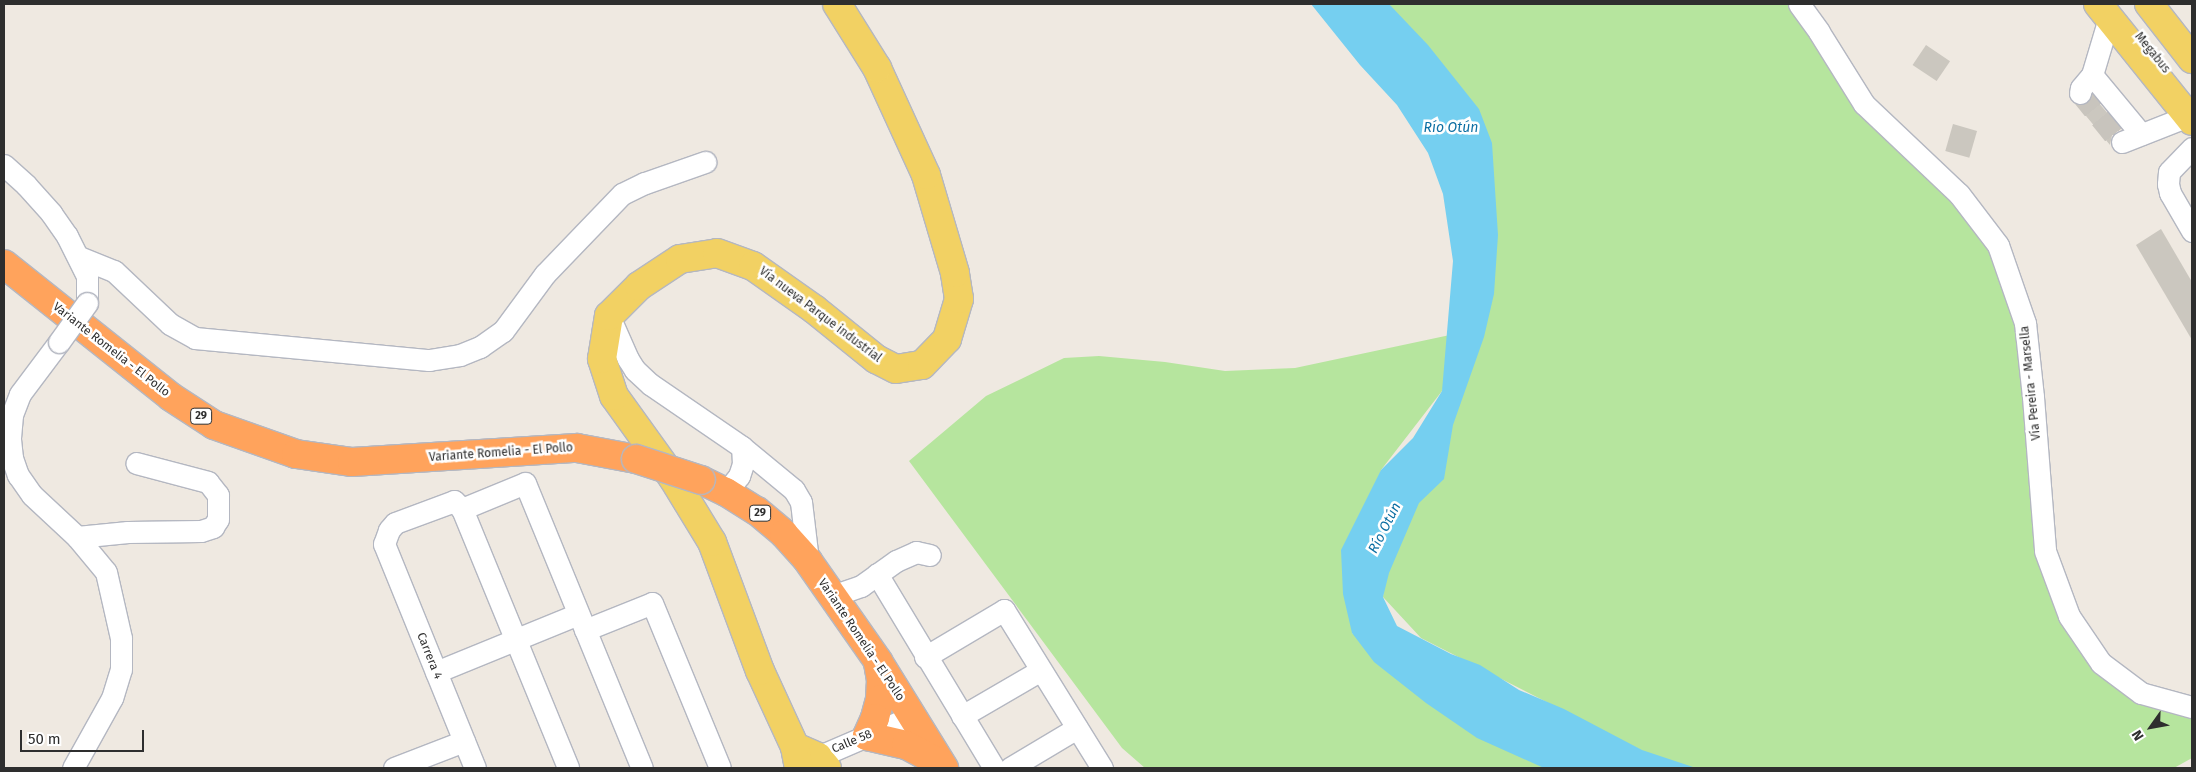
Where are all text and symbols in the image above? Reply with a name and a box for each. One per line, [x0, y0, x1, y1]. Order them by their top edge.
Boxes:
street label: Megabus [2131, 30, 2173, 76]
water label: Río Otún [1424, 120, 1478, 136]
street label: Vía nueva Parque industrial [756, 264, 884, 366]
street label: Variante Romelia - El Pollo [50, 300, 172, 400]
street label: Vía Pereira - Marsella [2018, 325, 2044, 441]
road number: 29 [190, 408, 212, 424]
street label: Variante Romelia - El Pollo [429, 441, 573, 465]
water label: Río Otún [1365, 500, 1405, 556]
road number: 29 [749, 504, 771, 522]
street label: Variante Romelia - El Pollo [815, 576, 907, 704]
street label: Carrera 4 [413, 631, 445, 681]
north arrow [2126, 702, 2176, 752]
scale bar [22, 720, 146, 752]
street label: Calle 58 [830, 727, 874, 757]
text: N [2128, 727, 2148, 744]
text: 50 m [28, 730, 61, 748]

